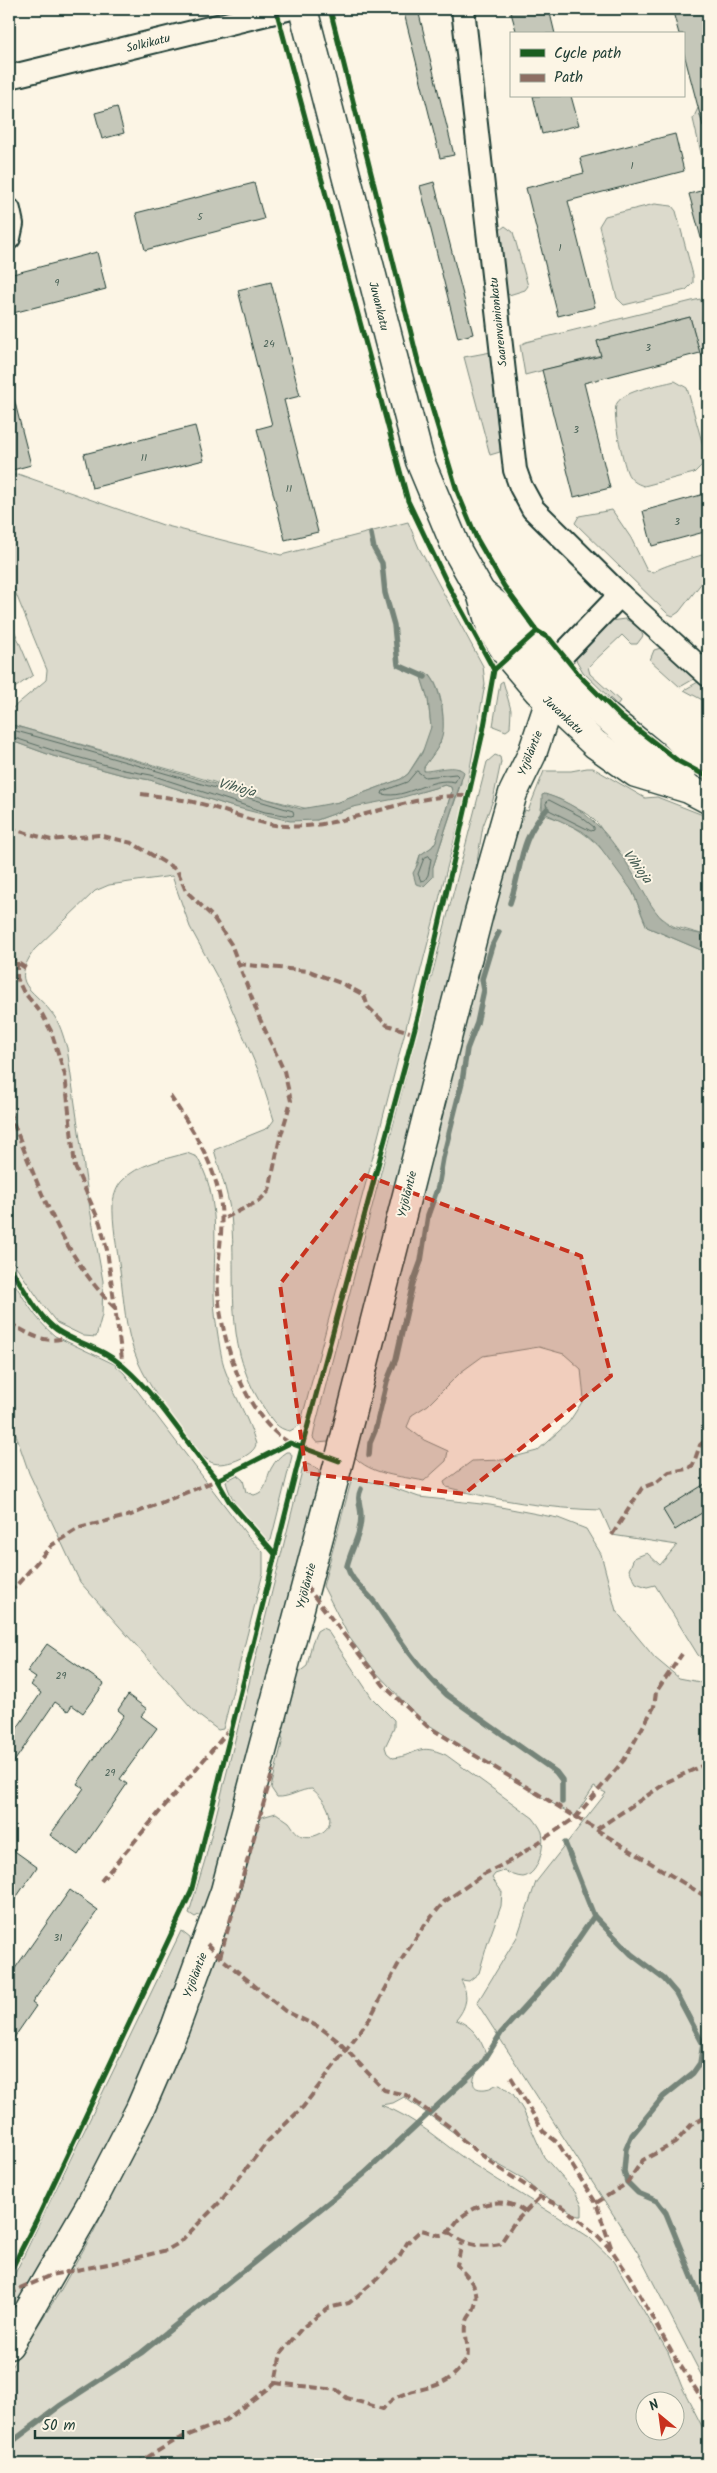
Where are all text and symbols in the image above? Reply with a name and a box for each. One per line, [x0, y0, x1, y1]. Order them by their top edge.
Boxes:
street label: Solkikatu [124, 29, 172, 58]
legend [510, 32, 684, 98]
text: Cycle path [554, 42, 621, 66]
text: Path [554, 66, 583, 90]
house number: 1 [630, 158, 634, 174]
house number: 5 [197, 209, 203, 225]
house number: 1 [558, 240, 562, 256]
house number: 9 [55, 275, 60, 291]
street label: Saarenvainionkatu [484, 276, 513, 368]
street label: Juvankatu [363, 279, 394, 333]
house number: 24 [263, 336, 275, 352]
house number: 3 [645, 340, 651, 356]
house number: 3 [573, 422, 579, 438]
house number: 11 [141, 450, 147, 466]
house number: 11 [286, 481, 292, 497]
house number: 3 [674, 514, 680, 530]
street label: Juvankatu [538, 691, 588, 740]
street label: Yrjöläntie [513, 727, 548, 779]
water label: Vihioja [215, 772, 259, 804]
water label: Vihioja [617, 845, 658, 890]
street label: Yrjöläntie [393, 1168, 423, 1219]
street label: Yrjöläntie [291, 1560, 322, 1611]
house number: 29 [56, 1668, 66, 1684]
house number: 29 [105, 1765, 115, 1781]
house number: 31 [54, 1930, 62, 1946]
street label: Yrjöläntie [178, 1949, 213, 2001]
north arrow [634, 2390, 684, 2440]
text: N [645, 2394, 664, 2417]
scale bar [35, 2408, 182, 2440]
text: 50 m [42, 2414, 76, 2438]

